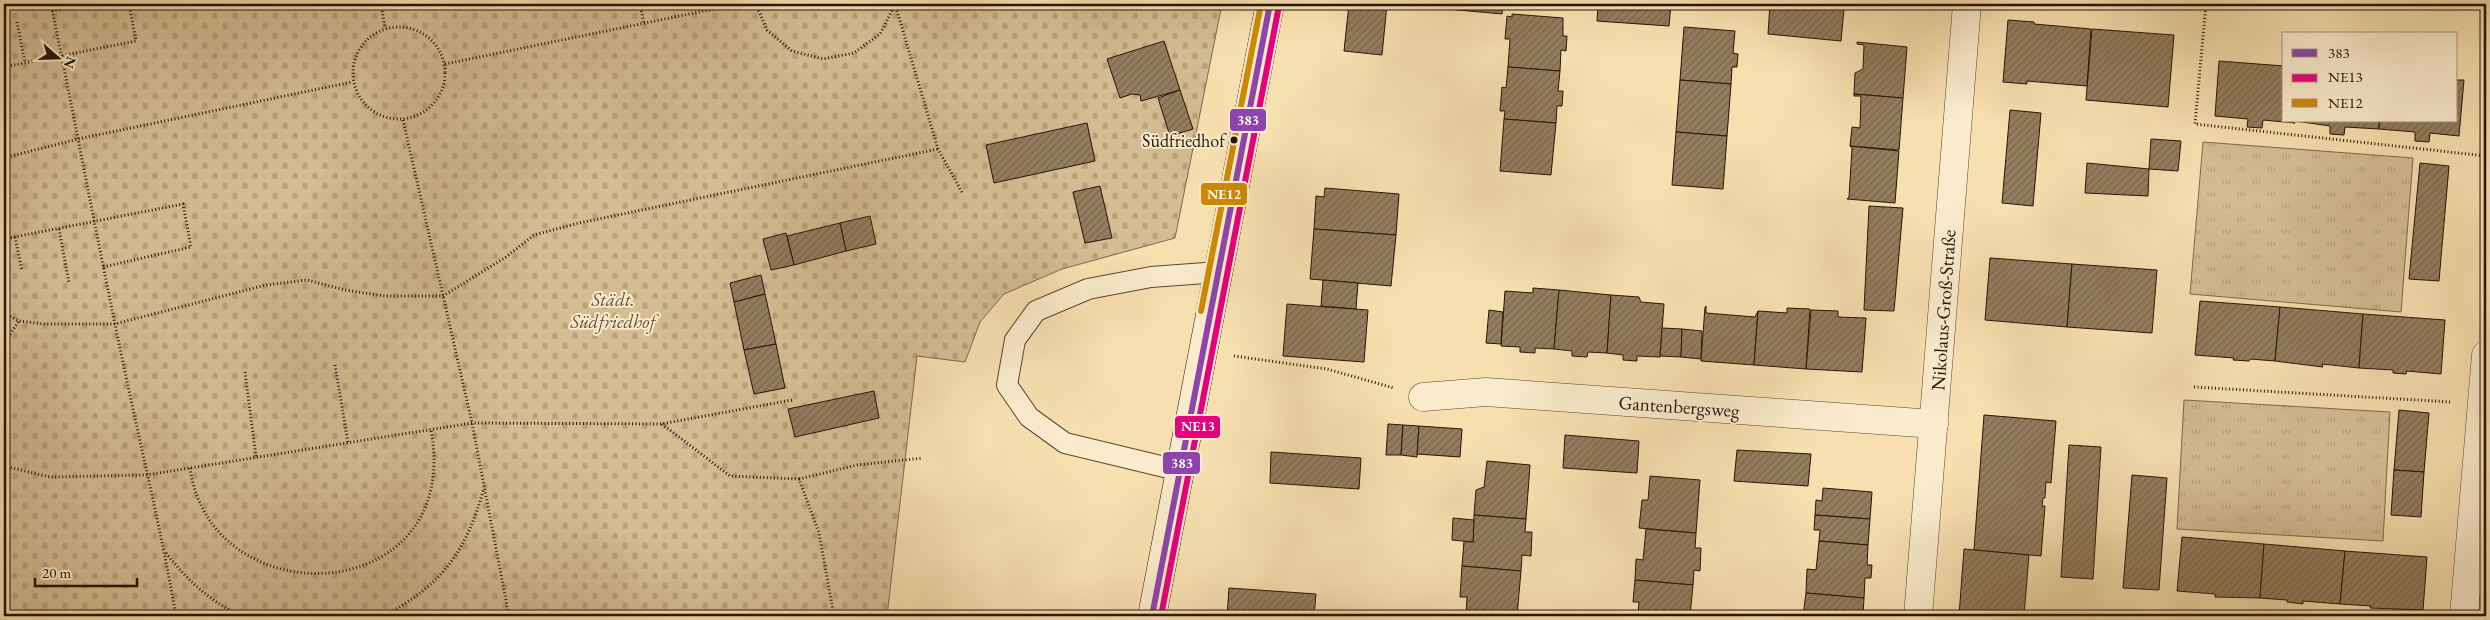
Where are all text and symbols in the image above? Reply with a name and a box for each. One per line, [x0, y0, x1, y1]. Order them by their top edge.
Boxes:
north arrow [32, 32, 82, 82]
legend [2282, 32, 2458, 122]
text: 383 [2328, 43, 2350, 62]
text: N [60, 54, 81, 71]
text: NE13 [2328, 67, 2363, 86]
text: NE12 [2328, 93, 2364, 112]
line badge: 383 [1229, 108, 1267, 132]
text: 383 [1237, 111, 1259, 129]
place label: Südfriedhof [1142, 129, 1227, 152]
marker: Südfriedhof [1229, 135, 1239, 145]
line badge: NE12 [1200, 182, 1248, 206]
text: NE12 [1207, 185, 1242, 203]
street label: Nikolaus-Groß-Straße [1925, 229, 1962, 391]
park label: Städt. Südfriedhof [569, 287, 659, 334]
street label: Gantenbergsweg [1618, 390, 1741, 423]
line badge: NE13 [1174, 415, 1221, 439]
text: NE13 [1181, 417, 1215, 435]
line badge: 383 [1162, 451, 1201, 475]
text: 383 [1171, 454, 1193, 472]
scale bar [35, 555, 138, 587]
text: 20 m [42, 563, 71, 582]

